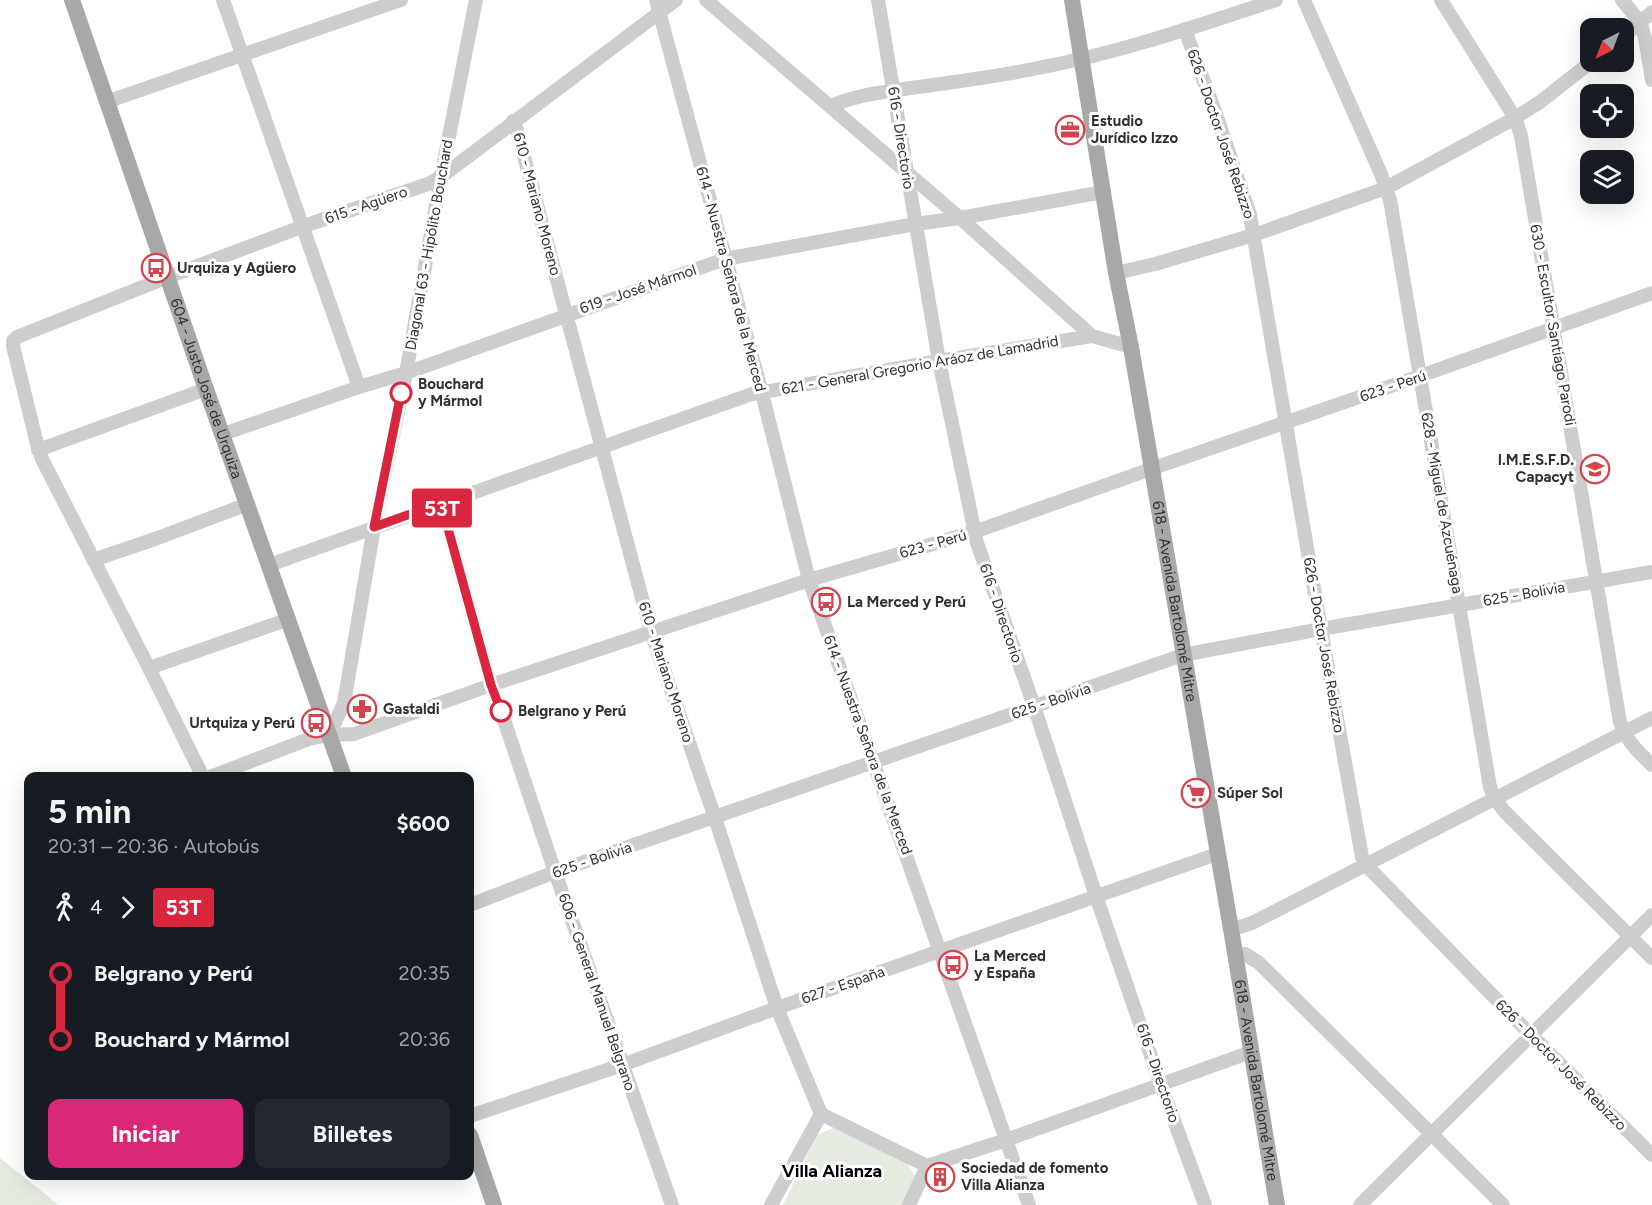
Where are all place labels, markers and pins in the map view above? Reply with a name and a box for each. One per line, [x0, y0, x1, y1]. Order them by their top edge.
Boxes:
place label: Estudio Jurídico Izzo [1091, 112, 1178, 147]
office icon: Estudio Jurídico Izzo [1054, 114, 1086, 146]
bus stop icon: Urquiza y Agüero [140, 252, 172, 284]
place label: Urquiza y Agüero [177, 259, 297, 277]
place label: Bouchard y Mármol [418, 375, 484, 410]
marker: Bouchard y Mármol [390, 382, 412, 404]
place label: I.M.E.S.F.D. Capacyt [1498, 451, 1574, 486]
school or university icon: I.M.E.S.F.D. Capacyt [1579, 453, 1611, 485]
bus stop icon: La Merced y Perú [810, 586, 842, 618]
place label: La Merced y Perú [847, 593, 966, 611]
pharmacy icon: Gastaldi [346, 693, 378, 725]
place label: Gastaldi [383, 700, 440, 718]
marker: Belgrano y Perú [490, 700, 512, 722]
place label: Belgrano y Perú [518, 702, 626, 720]
bus stop icon: Urtquiza y Perú [300, 707, 332, 739]
place label: Urtquiza y Perú [189, 714, 295, 732]
supermarket icon: Súper Sol [1180, 777, 1212, 809]
place label: Súper Sol [1217, 784, 1283, 802]
place label: La Merced y España [974, 947, 1046, 982]
bus stop icon: La Merced y España [937, 949, 969, 981]
place label: Sociedad de fomento Villa Alianza [961, 1159, 1109, 1194]
building icon: Sociedad de fomento Villa Alianza [924, 1161, 956, 1193]

